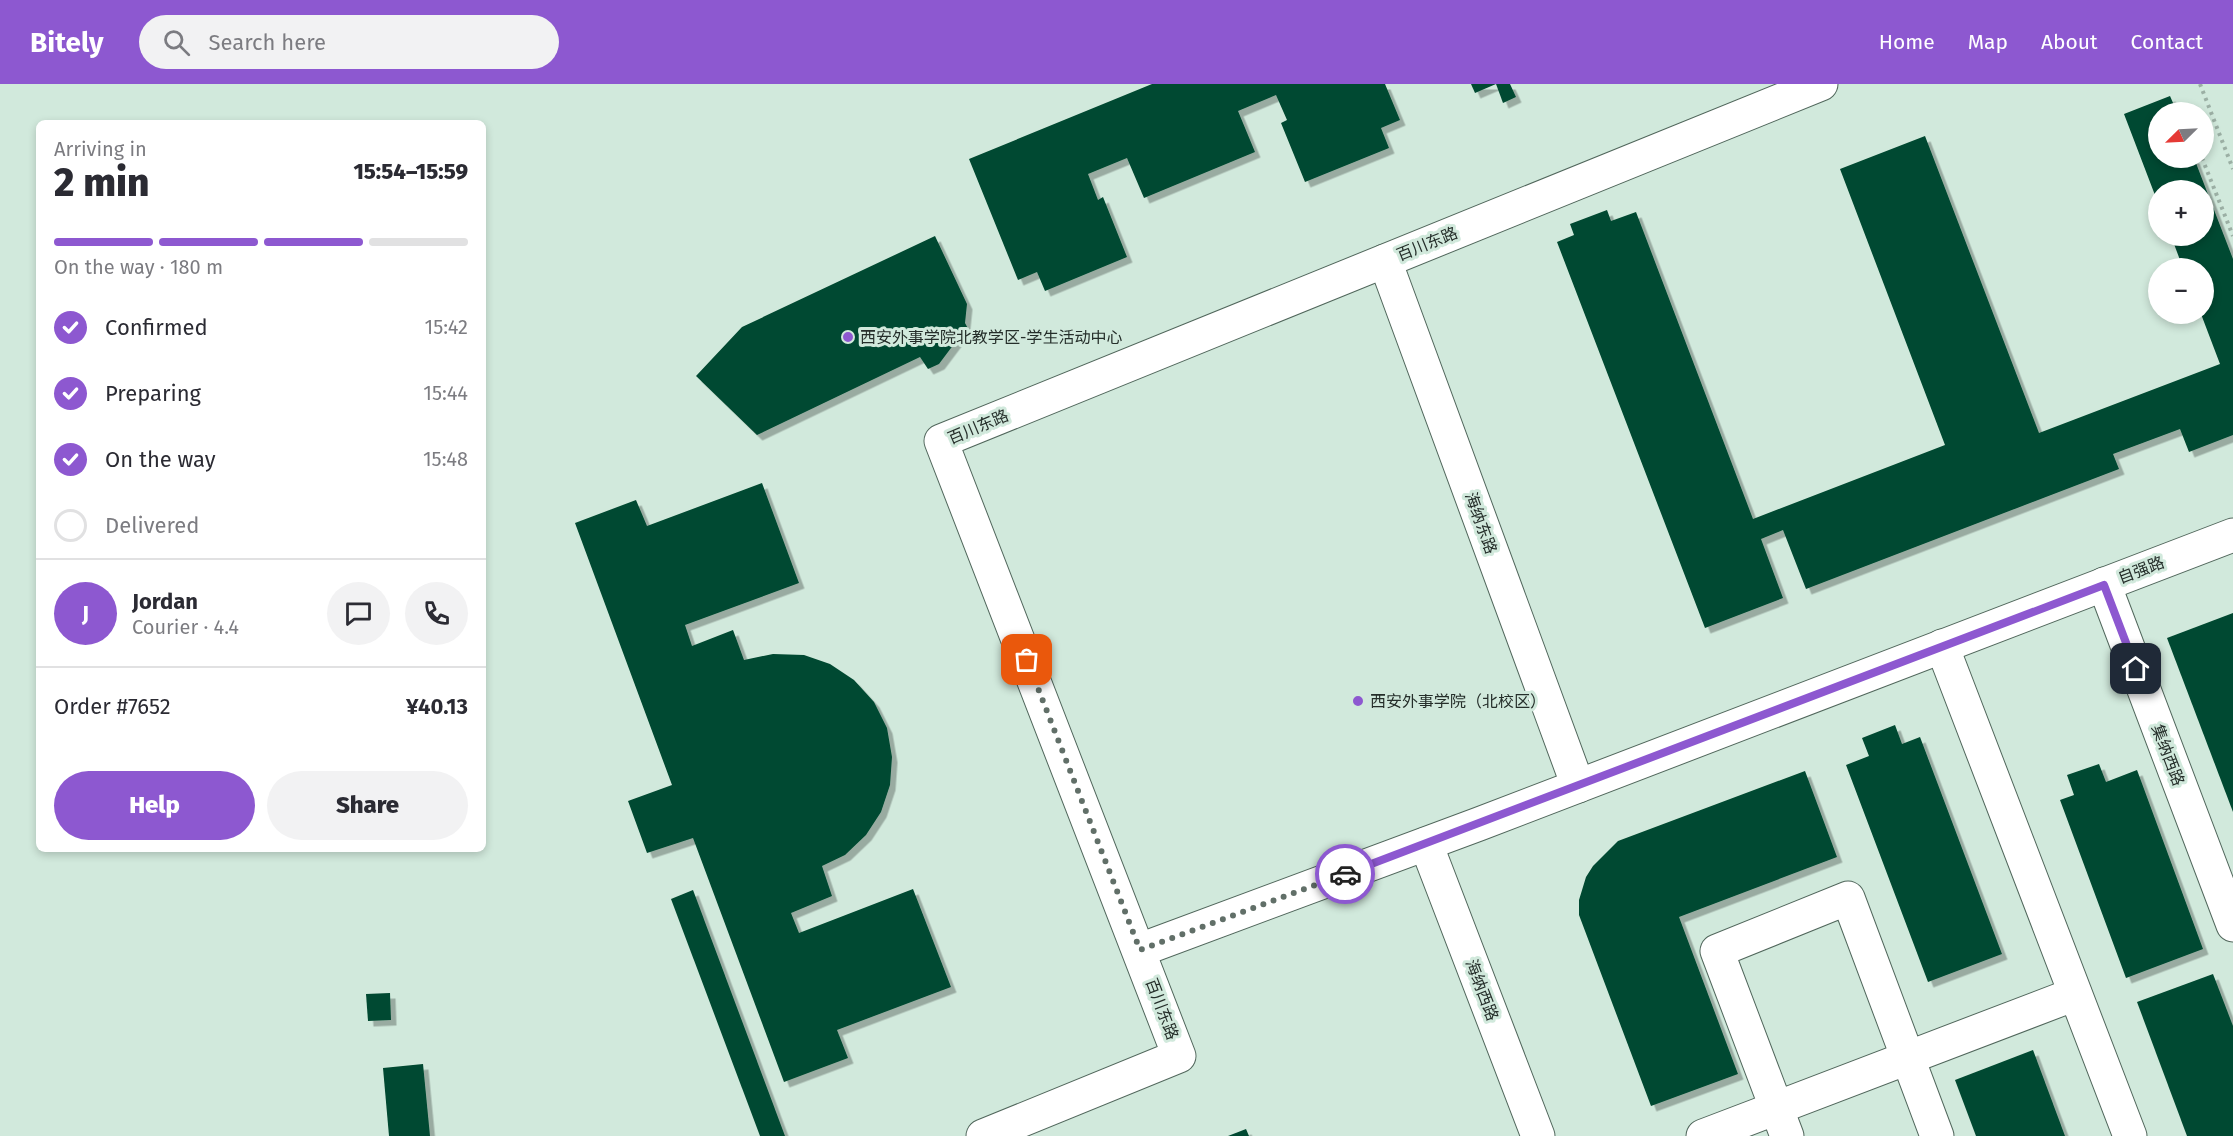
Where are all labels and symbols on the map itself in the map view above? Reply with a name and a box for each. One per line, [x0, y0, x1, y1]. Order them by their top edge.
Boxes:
north arrow [2148, 102, 2214, 168]
street label: 百川东路 [1394, 223, 1460, 265]
place label: 西安外事学院北教学区-学生活动中心 [860, 328, 1122, 347]
marker: 西安外事学院北教学区-学生活动中心 [841, 330, 855, 344]
street label: 百川东路 [945, 406, 1011, 448]
street label: 海纳东路 [1461, 490, 1501, 556]
street label: 自强路 [2115, 553, 2167, 587]
pin [1001, 634, 1052, 685]
pin [2110, 643, 2161, 694]
place label: 西安外事学院（北校区） [1370, 692, 1546, 711]
marker: 西安外事学院（北校区） [1351, 694, 1365, 708]
street label: 集纳西路 [2148, 722, 2188, 788]
courier [1315, 844, 1375, 904]
street label: 海纳西路 [1462, 957, 1502, 1023]
street label: 百川东路 [1142, 976, 1182, 1042]

